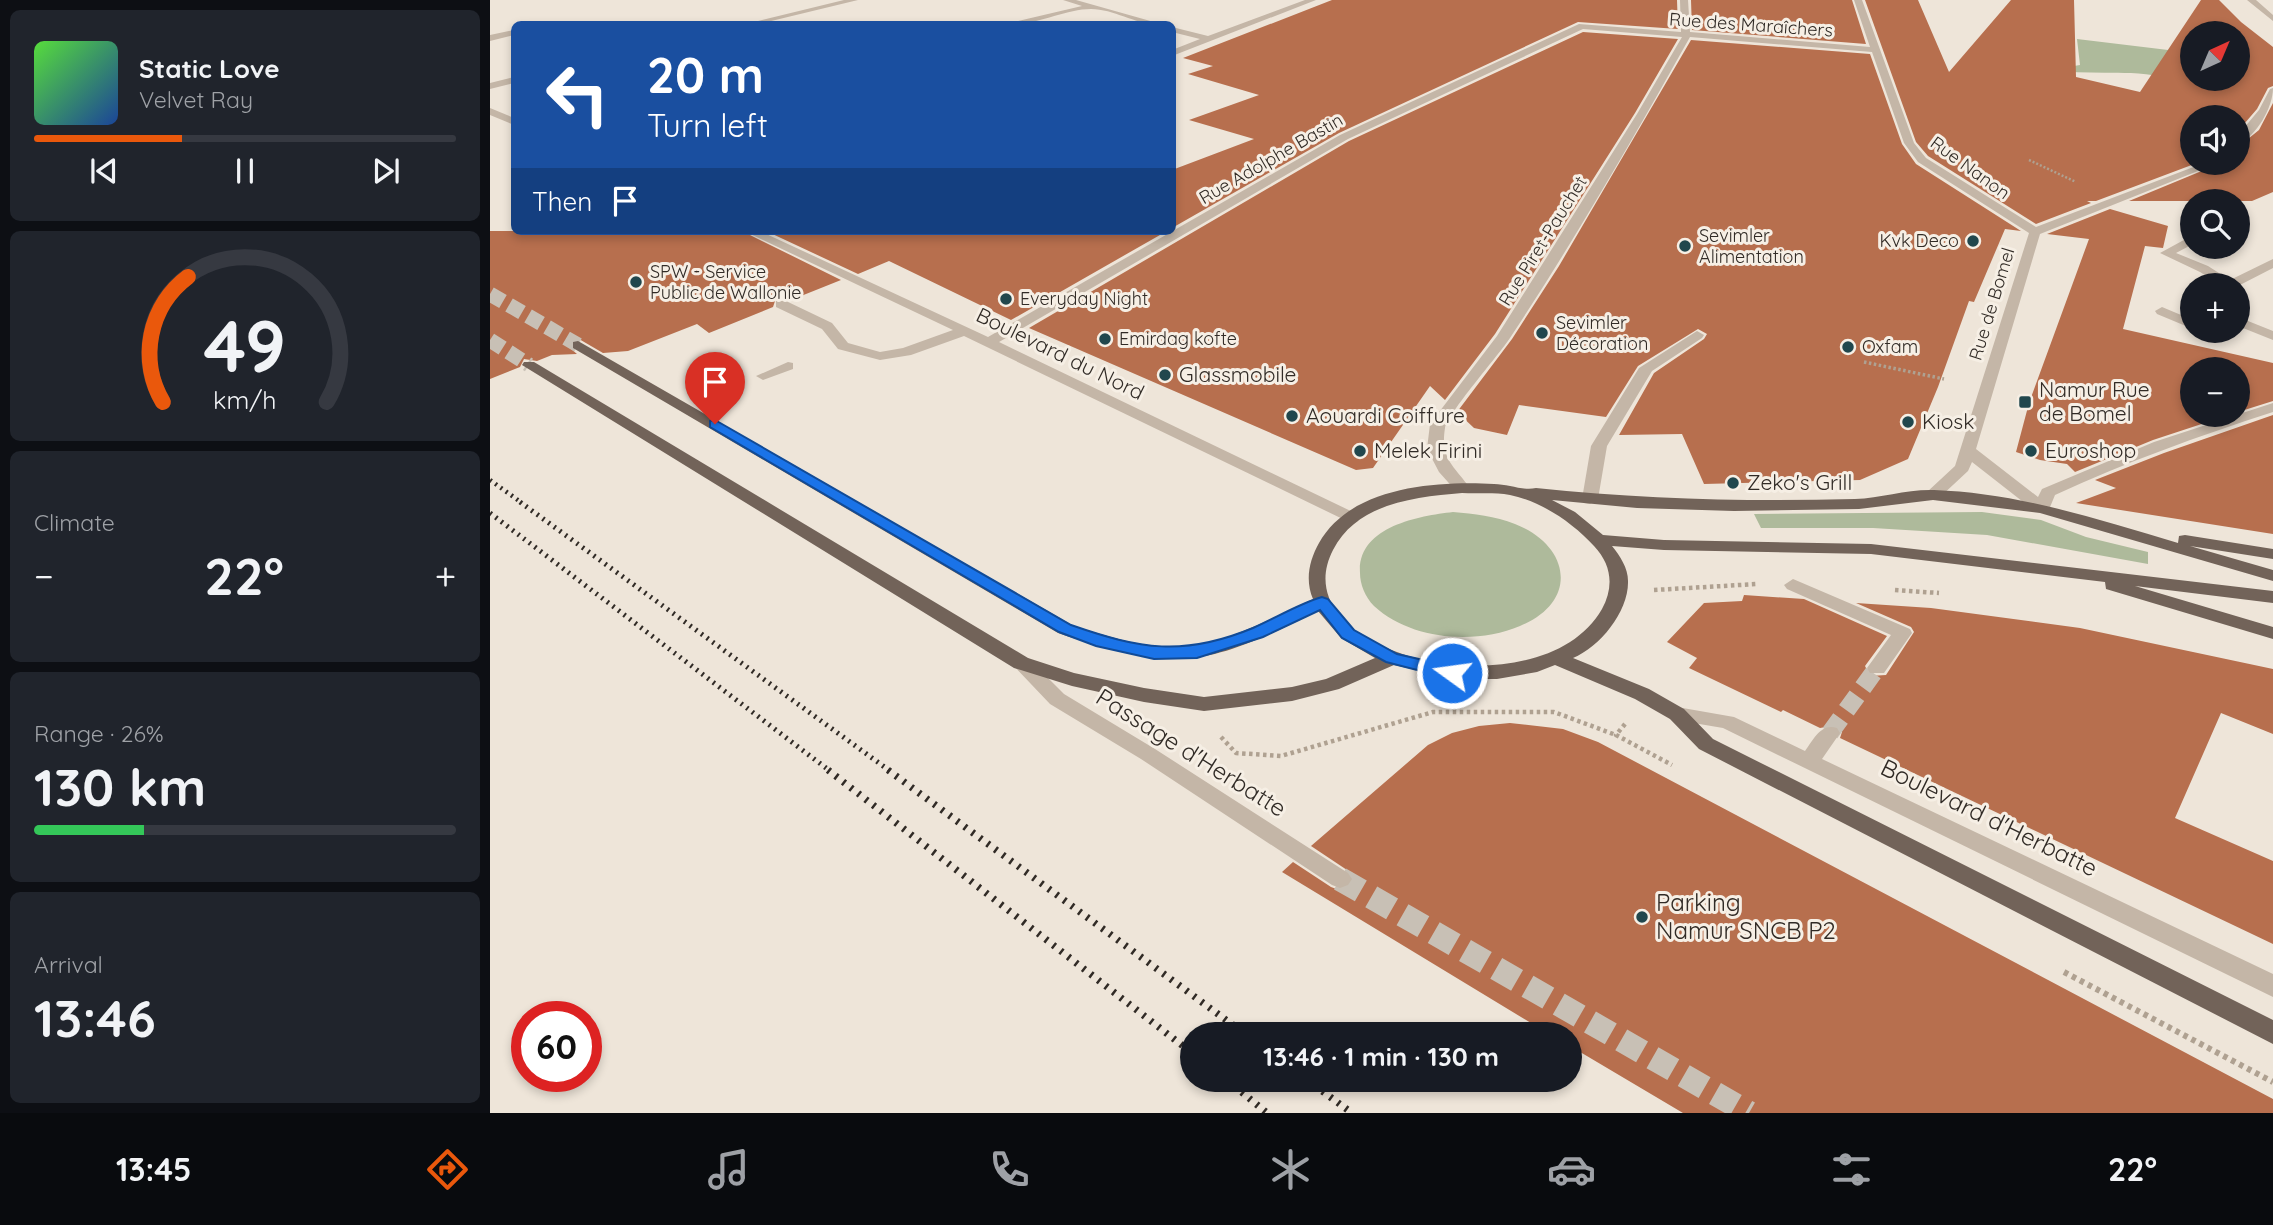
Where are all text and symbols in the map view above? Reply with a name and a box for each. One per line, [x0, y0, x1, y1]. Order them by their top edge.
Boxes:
street label: Rue des Maraîchers [1668, 7, 1834, 42]
north arrow [2180, 21, 2250, 91]
map controls [2180, 21, 2250, 427]
text: 20 m [647, 44, 764, 105]
icon: left [532, 49, 623, 140]
text: Static Love [139, 52, 280, 85]
text: Velvet Ray [139, 85, 253, 114]
text: Turn left [647, 105, 768, 145]
button: sound [2180, 105, 2250, 175]
street label: Rue Adolphe Bastin [1195, 108, 1347, 209]
street label: Rue Nanon [1926, 131, 2015, 204]
icon: previous [85, 152, 123, 190]
icon: pause [226, 152, 264, 190]
icon: next [367, 152, 405, 190]
street label: Rue Piret-Pauchet [1493, 171, 1592, 310]
icon: arrive [606, 182, 644, 220]
text: Then [532, 185, 592, 218]
button: search [2180, 189, 2250, 259]
place label: Sevimler Alimentation [1699, 224, 1804, 268]
place label: Kvk Deco [1879, 229, 1959, 252]
marker: Kvk Deco [1965, 233, 1981, 249]
marker: Sevimler Alimentation [1677, 238, 1693, 254]
street label: Rue de Bomel [1963, 245, 2020, 363]
place label: SPW - Service Public de Wallonie [650, 260, 802, 304]
button: + [2180, 273, 2250, 343]
marker: SPW - Service Public de Wallonie [628, 274, 644, 290]
place label: Everyday Night [1020, 287, 1148, 310]
marker: Everyday Night [998, 291, 1014, 307]
text: 49 [204, 299, 286, 390]
street label: Boulevard du Nord [972, 301, 1149, 405]
place label: Sevimler Décoration [1556, 311, 1648, 355]
marker: Sevimler Décoration [1534, 325, 1550, 341]
place label: Emirdag kofte [1119, 327, 1237, 350]
marker: Emirdag kofte [1097, 331, 1113, 347]
place label: Oxfam [1862, 335, 1918, 358]
marker: Oxfam [1840, 339, 1856, 355]
pin [685, 352, 745, 424]
button: − [2180, 357, 2250, 427]
place label: Glassmobile [1179, 361, 1296, 387]
icon: arrive [696, 363, 734, 401]
marker: Glassmobile [1157, 367, 1173, 383]
place label: Namur Rue de Bomel [2039, 376, 2150, 426]
text: km/h [213, 384, 277, 415]
marker: Namur Rue de Bomel [2017, 394, 2033, 410]
place label: Aouardi Coiffure [1306, 402, 1465, 428]
marker: Aouardi Coiffure [1284, 408, 1300, 424]
place label: Kiosk [1922, 408, 1974, 434]
marker: Kiosk [1900, 414, 1916, 430]
place label: Melek Firini [1374, 437, 1482, 463]
place label: Euroshop [2045, 437, 2136, 463]
marker: Melek Firini [1352, 443, 1368, 459]
marker: Euroshop [2023, 443, 2039, 459]
place label: Zeko's Grill [1747, 469, 1852, 495]
marker: Zeko's Grill [1725, 475, 1741, 491]
text: Climate [34, 508, 115, 537]
text: 22° [204, 543, 284, 608]
text: − [34, 552, 54, 600]
text: + [435, 552, 456, 600]
position arrow [1415, 636, 1489, 710]
street label: Passage d'Herbatte [1091, 682, 1292, 823]
text: Range · 26% [34, 719, 164, 748]
street label: Boulevard d'Herbatte [1876, 752, 2103, 883]
text: 130 km [34, 754, 206, 819]
place label: Parking Namur SNCB P2 [1656, 887, 1836, 945]
marker: Parking Namur SNCB P2 [1634, 909, 1650, 925]
text: Arrival [34, 950, 103, 979]
text: 13:46 [34, 985, 156, 1050]
speed limit sign: 60 [511, 1001, 602, 1092]
text: 13:46 · 1 min · 130 m [1263, 1040, 1499, 1073]
icon: directions [423, 1145, 472, 1194]
icon: music [704, 1145, 753, 1194]
icon: phone [985, 1145, 1034, 1194]
icon: climate [1266, 1145, 1315, 1194]
icon: car [1547, 1145, 1596, 1194]
icon: filters [1827, 1145, 1876, 1194]
text: 13:45 [116, 1149, 192, 1189]
text: 22° [2108, 1149, 2157, 1189]

